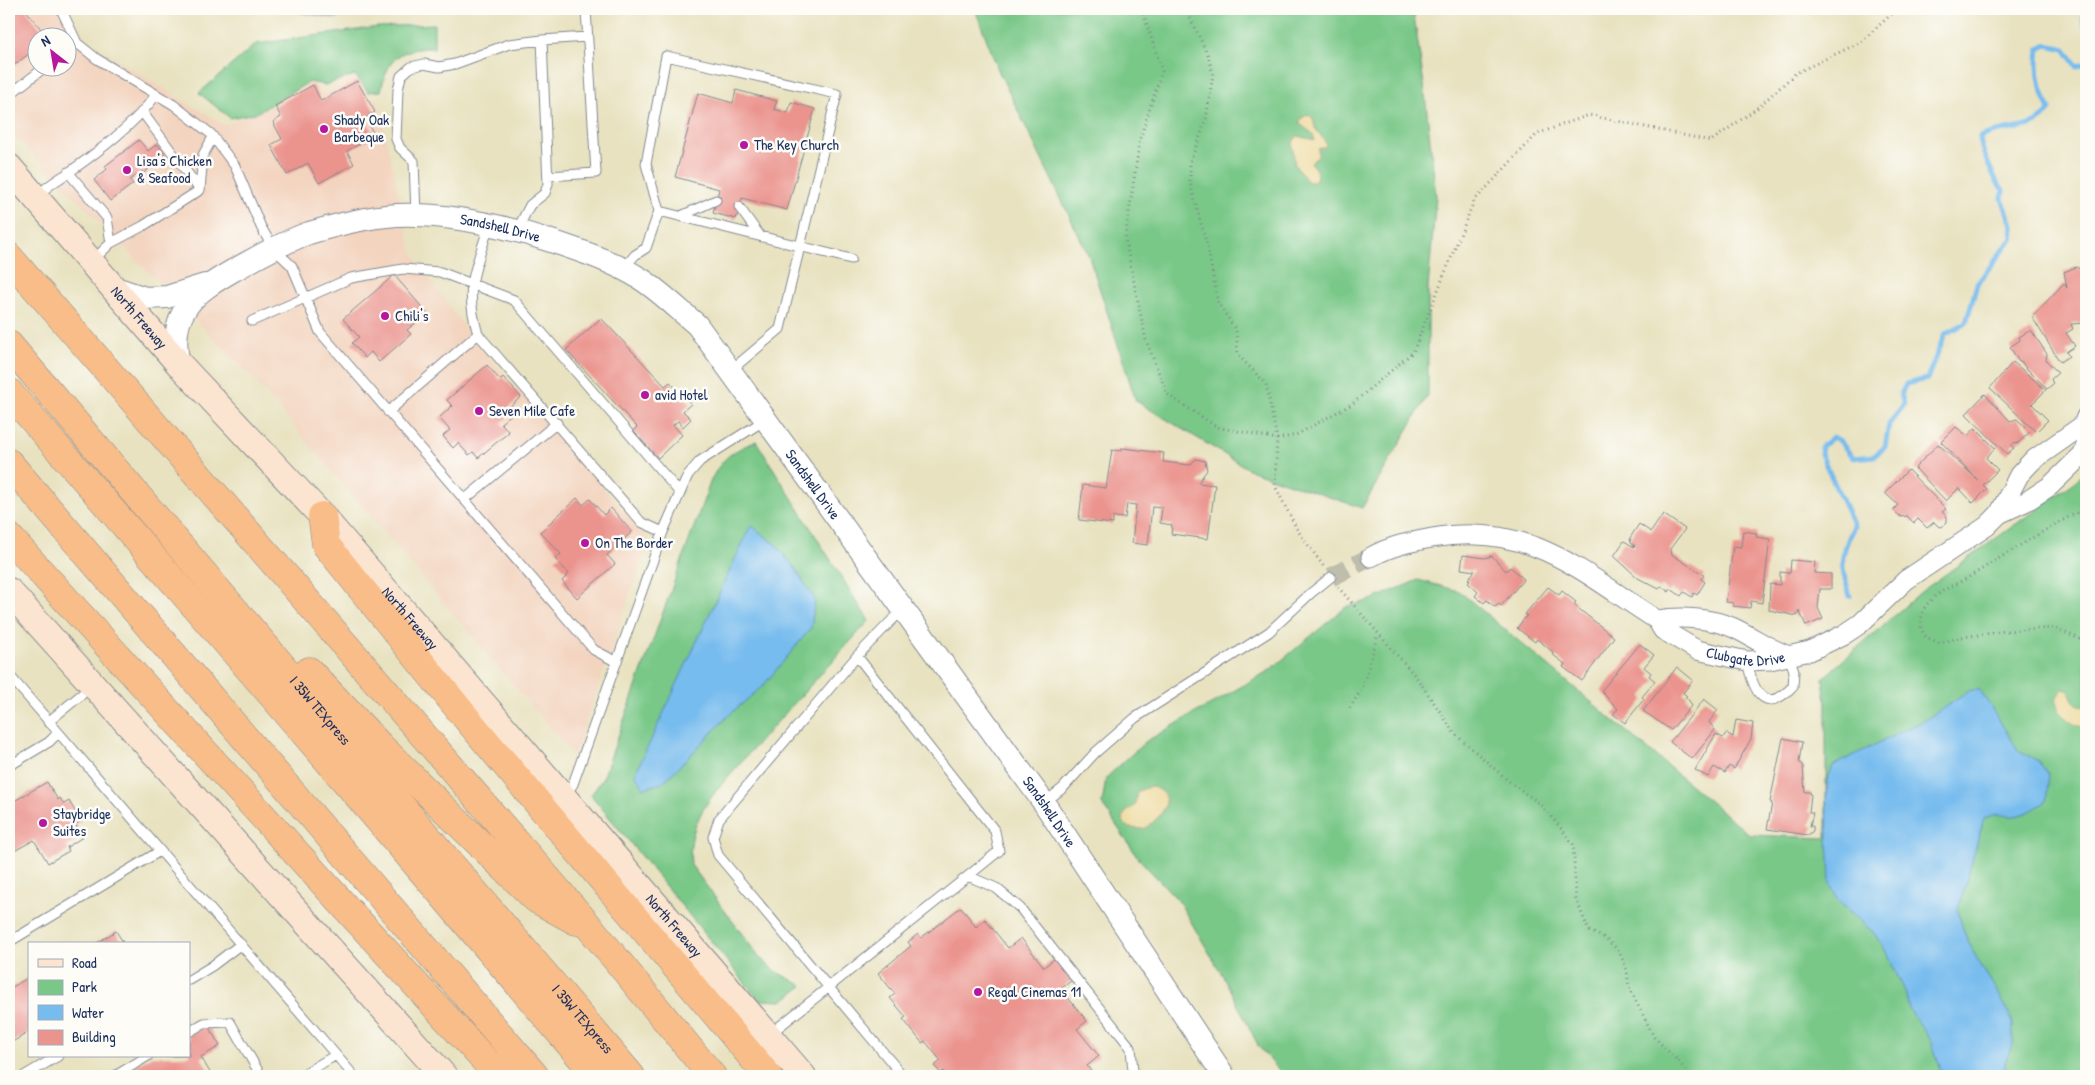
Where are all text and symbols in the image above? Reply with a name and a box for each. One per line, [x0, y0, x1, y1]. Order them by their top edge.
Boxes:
north arrow [28, 28, 78, 78]
text: N [37, 30, 54, 50]
place label: Shady Oak Barbeque [334, 109, 389, 147]
marker: Shady Oak Barbeque [318, 123, 330, 135]
place label: The Key Church [754, 134, 839, 155]
marker: The Key Church [738, 139, 750, 151]
place label: Lisa's Chicken & Seafood [137, 150, 212, 188]
marker: Lisa's Chicken & Seafood [121, 164, 133, 176]
street label: Sandshell Drive [459, 208, 543, 247]
street label: North Freeway [106, 281, 173, 353]
place label: Chili's [395, 305, 429, 326]
marker: Chili's [379, 310, 391, 322]
place label: avid Hotel [655, 384, 708, 405]
marker: avid Hotel [639, 389, 651, 401]
place label: Seven Mile Cafe [489, 400, 575, 421]
marker: Seven Mile Cafe [473, 405, 485, 417]
street label: Sandshell Drive [781, 445, 846, 523]
place label: On The Border [595, 532, 674, 553]
marker: On The Border [579, 537, 591, 549]
street label: North Freeway [377, 582, 444, 654]
street label: Clubgate Drive [1704, 641, 1787, 671]
street label: I 35W TEXpress [285, 671, 356, 750]
street label: Sandshell Drive [1018, 772, 1081, 851]
place label: Staybridge Suites [53, 803, 111, 841]
marker: Staybridge Suites [37, 817, 49, 829]
street label: North Freeway [641, 889, 707, 962]
legend [28, 942, 190, 1058]
text: Road [72, 952, 97, 973]
text: Park [72, 976, 97, 997]
street label: I 35W TEXpress [547, 979, 619, 1058]
place label: Regal Cinemas 11 [988, 981, 1081, 1002]
marker: Regal Cinemas 11 [972, 986, 984, 998]
text: Water [72, 1002, 104, 1023]
text: Building [72, 1026, 116, 1047]

